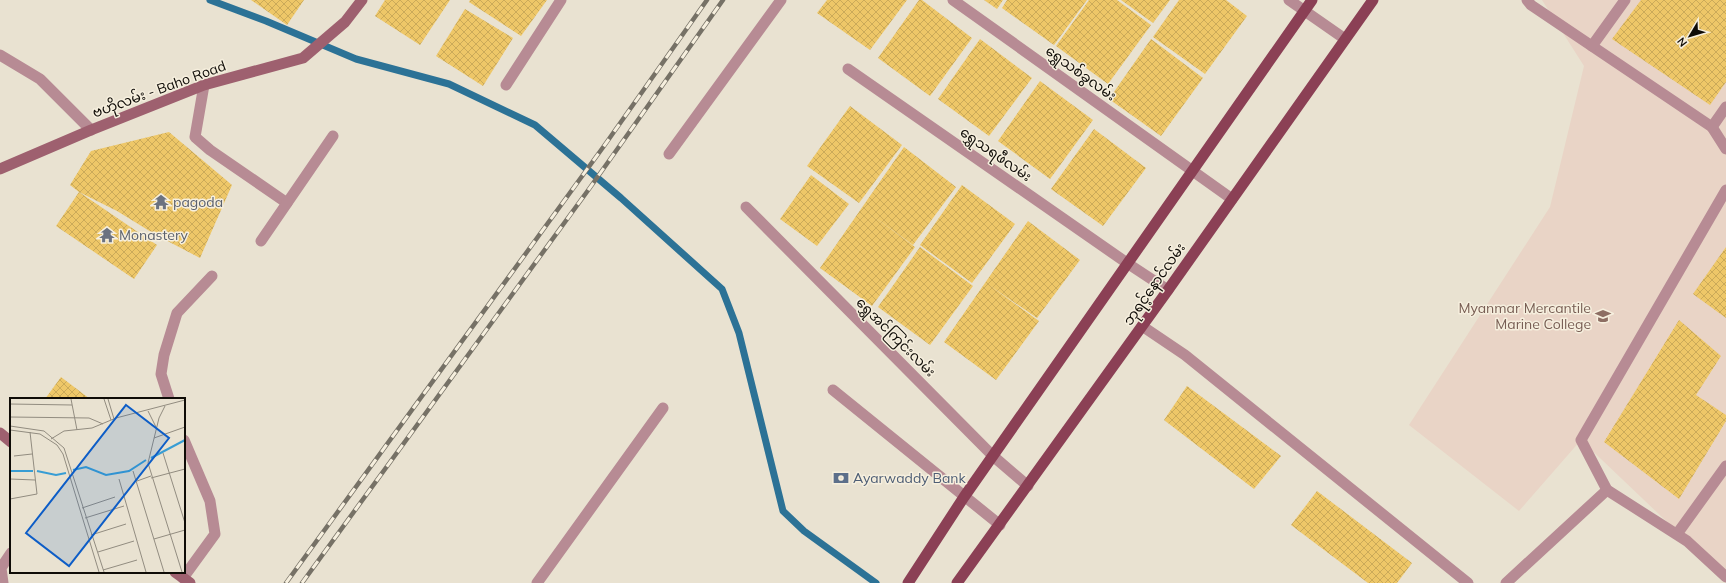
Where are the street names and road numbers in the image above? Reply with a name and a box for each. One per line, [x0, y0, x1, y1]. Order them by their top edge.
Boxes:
street label: ရွှေသစ်ခွလမ်း [1040, 40, 1120, 107]
street label: ဗဟိုလမ်း - Baho Road [89, 56, 229, 124]
street label: ရွှေသရဖီလမ်း [955, 122, 1036, 188]
street label: ဘုရင့်နောင်လမ်း [1118, 239, 1192, 330]
street label: ရွှေအင်ကြင်းလမ်း [850, 293, 940, 383]

